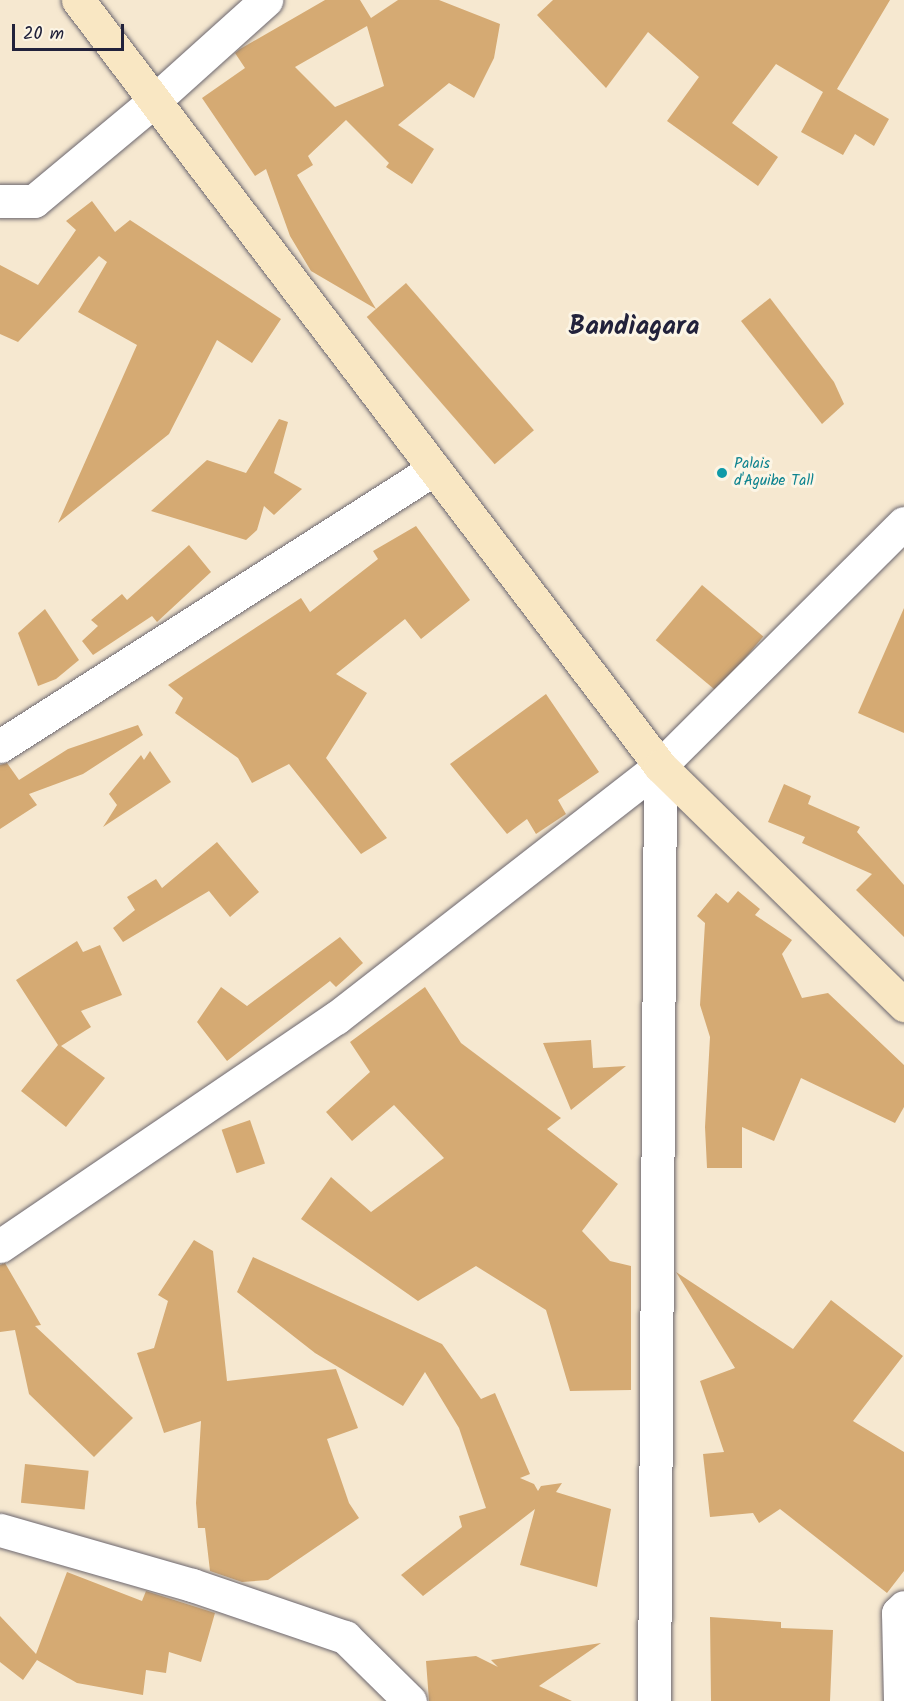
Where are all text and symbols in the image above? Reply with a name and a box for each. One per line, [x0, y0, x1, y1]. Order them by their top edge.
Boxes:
scale bar [15, 12, 128, 50]
text: 20 m [23, 20, 64, 49]
district label: Bandiagara [568, 311, 700, 343]
place label: Palais d'Aguibe Tall [734, 455, 814, 490]
marker: Palais d'Aguibe Tall [715, 466, 729, 480]

